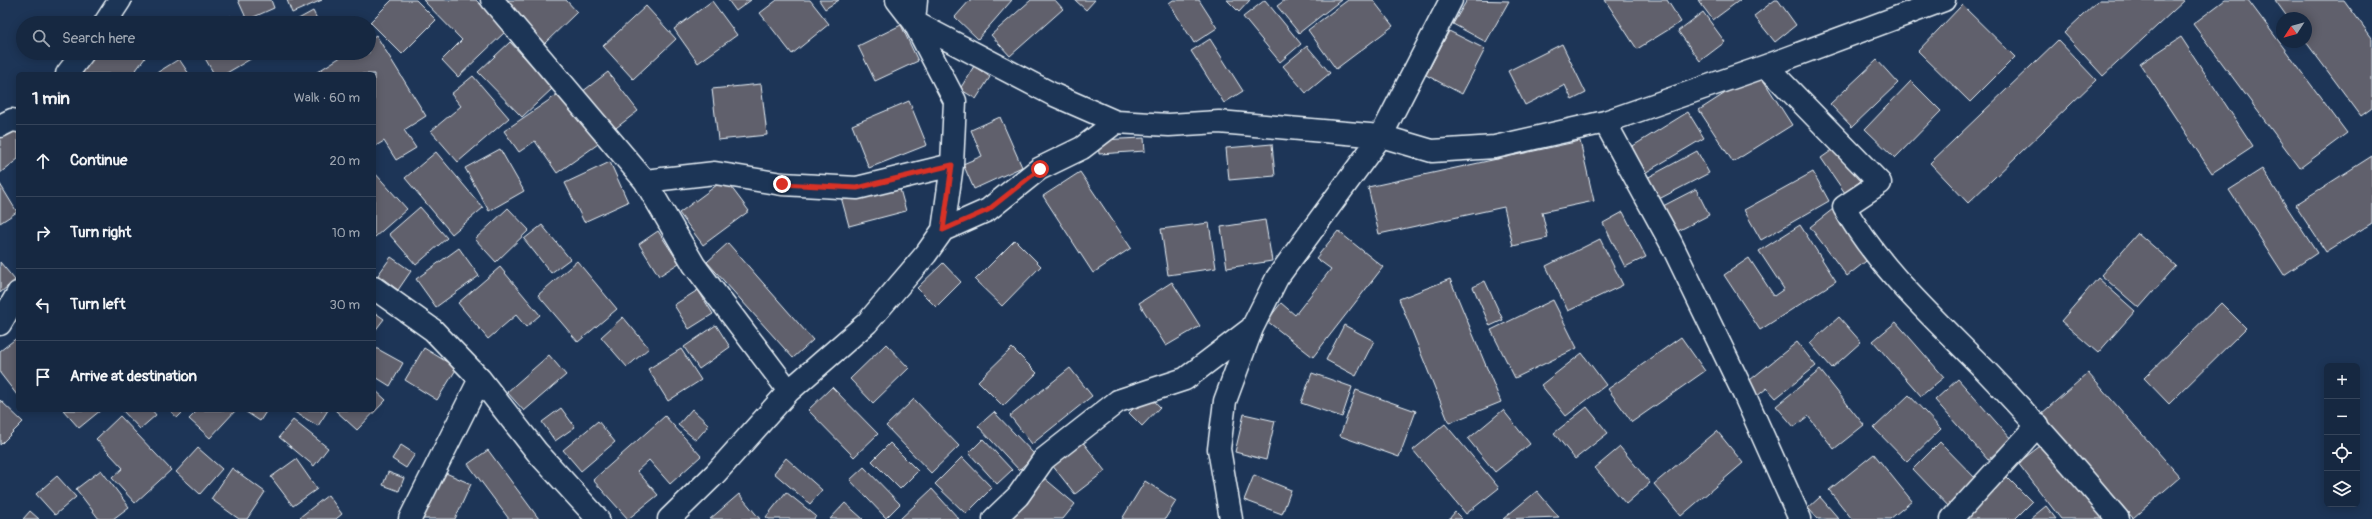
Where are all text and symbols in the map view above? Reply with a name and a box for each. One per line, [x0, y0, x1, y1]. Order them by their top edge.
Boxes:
north arrow [2276, 12, 2312, 48]
search box [16, 16, 376, 60]
icon: search [30, 27, 52, 49]
text: Search here [62, 29, 135, 48]
text: 1 min [32, 88, 70, 109]
text: Walk · 60 m [294, 90, 360, 106]
icon: ahead [32, 150, 54, 172]
text: Continue [70, 151, 128, 170]
text: 20 m [329, 153, 360, 169]
route start [1031, 160, 1049, 178]
route end [773, 175, 791, 193]
icon: right [32, 222, 54, 244]
text: Turn right [70, 223, 131, 242]
text: 10 m [332, 225, 360, 241]
icon: left [32, 294, 54, 316]
text: Turn left [70, 295, 126, 314]
text: 30 m [330, 297, 360, 313]
map controls [2324, 363, 2360, 507]
button: + [2324, 363, 2360, 399]
icon: arrive [32, 366, 54, 388]
text: Arrive at destination [70, 367, 197, 386]
button: − [2324, 399, 2360, 435]
button: locate [2324, 435, 2360, 471]
button: layers [2324, 471, 2360, 507]

